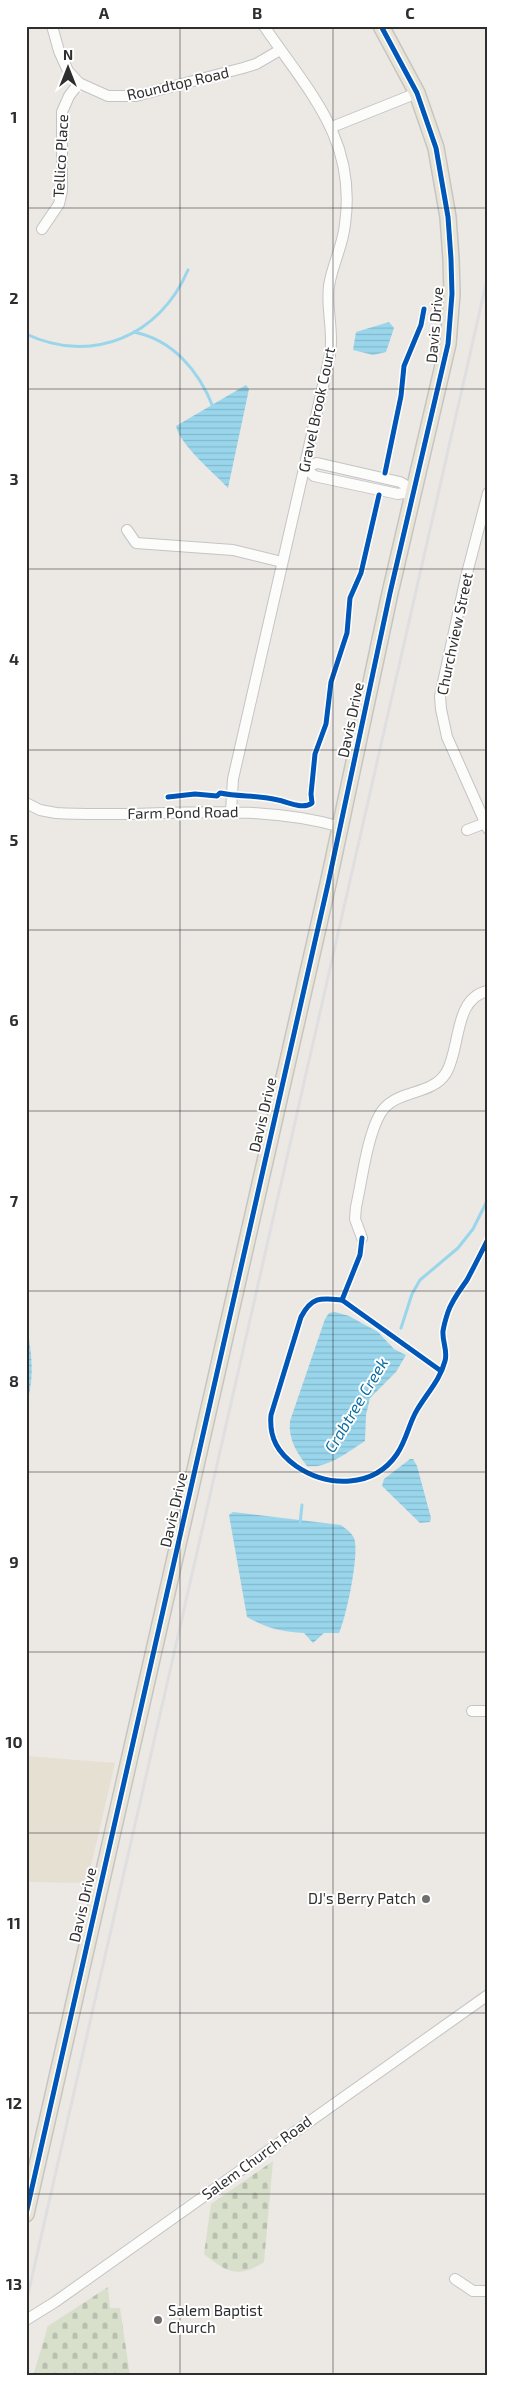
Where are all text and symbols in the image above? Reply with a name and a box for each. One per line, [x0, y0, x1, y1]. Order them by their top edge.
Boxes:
text: A [99, 3, 110, 22]
text: B [252, 3, 262, 22]
text: C [405, 3, 415, 22]
north arrow [42, 42, 92, 92]
text: N [63, 46, 73, 63]
street label: Roundtop Road [125, 63, 231, 104]
text: 1 [11, 107, 17, 126]
street label: Tellico Place [49, 114, 71, 198]
street label: Davis Drive [422, 286, 446, 364]
text: 2 [9, 288, 19, 307]
street label: Gravel Brook Court [294, 345, 338, 474]
text: 3 [9, 469, 19, 488]
street label: Churchview Street [432, 571, 476, 697]
text: 4 [9, 649, 19, 668]
street label: Davis Drive [333, 681, 367, 759]
street label: Farm Pond Road [127, 802, 239, 822]
text: 5 [10, 830, 19, 849]
text: 6 [9, 1010, 19, 1029]
street label: Davis Drive [245, 1076, 279, 1154]
text: 7 [10, 1191, 19, 1210]
water label: Crabtree Creek [320, 1354, 391, 1456]
text: 8 [9, 1371, 19, 1390]
street label: Davis Drive [156, 1471, 190, 1549]
text: 9 [9, 1552, 19, 1571]
text: 10 [5, 1732, 23, 1751]
street label: Davis Drive [65, 1866, 99, 1944]
place label: DJ's Berry Patch [308, 1889, 416, 1907]
marker: DJ's Berry Patch [420, 1893, 432, 1905]
text: 11 [7, 1913, 21, 1932]
text: 12 [6, 2093, 22, 2112]
street label: Salem Church Road [198, 2111, 315, 2203]
text: 13 [6, 2274, 22, 2293]
place label: Salem Baptist Church [168, 2301, 263, 2336]
marker: Salem Baptist Church [152, 2314, 164, 2326]

